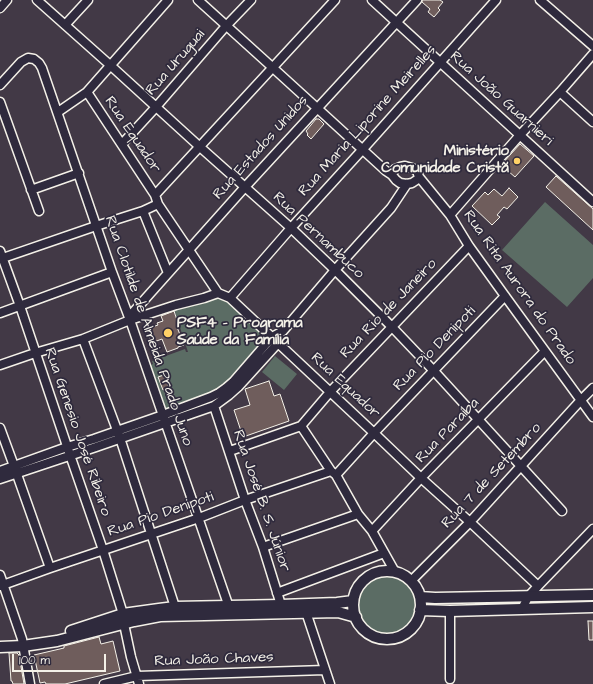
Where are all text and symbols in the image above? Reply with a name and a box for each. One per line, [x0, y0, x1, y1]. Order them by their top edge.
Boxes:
street label: Rua Uruguai [142, 26, 210, 100]
street label: Rua Maria Liporine Meirelles [295, 42, 441, 200]
street label: Rua João Guarnieri [446, 48, 556, 150]
street label: Rua Estados Unidos [210, 92, 312, 204]
street label: Rua Equador [100, 93, 164, 177]
place label: Ministério Comunidade Cristã [381, 143, 509, 178]
marker: Ministério Comunidade Cristã [512, 156, 522, 166]
street label: Rua Pernambuco [268, 189, 368, 283]
street label: Rua Rita Aurora do Prado [459, 207, 579, 369]
street label: Rua Clotilde de Almeida Prado Juno [100, 214, 196, 448]
street label: Rua Rio de Janeiro [337, 256, 441, 362]
street label: Rua Pio Denipoti [390, 303, 480, 395]
place label: PSF4 - Programa Saúde da Família [177, 315, 303, 350]
marker: PSF4 - Programa Saúde da Família [162, 327, 174, 339]
street label: Rua Genesio José Ribeiro [40, 345, 114, 519]
street label: Rua Equador [307, 349, 383, 423]
street label: Rua Paraíba [413, 395, 483, 467]
street label: Rua 7 de Setembro [438, 419, 546, 533]
street label: Rua José B. S. Júnior [228, 428, 294, 574]
street label: Rua Pio Denipoti [106, 488, 216, 542]
scale bar [14, 646, 108, 672]
street label: Rua João Chaves [154, 649, 274, 671]
text: 100 m [19, 652, 50, 669]

